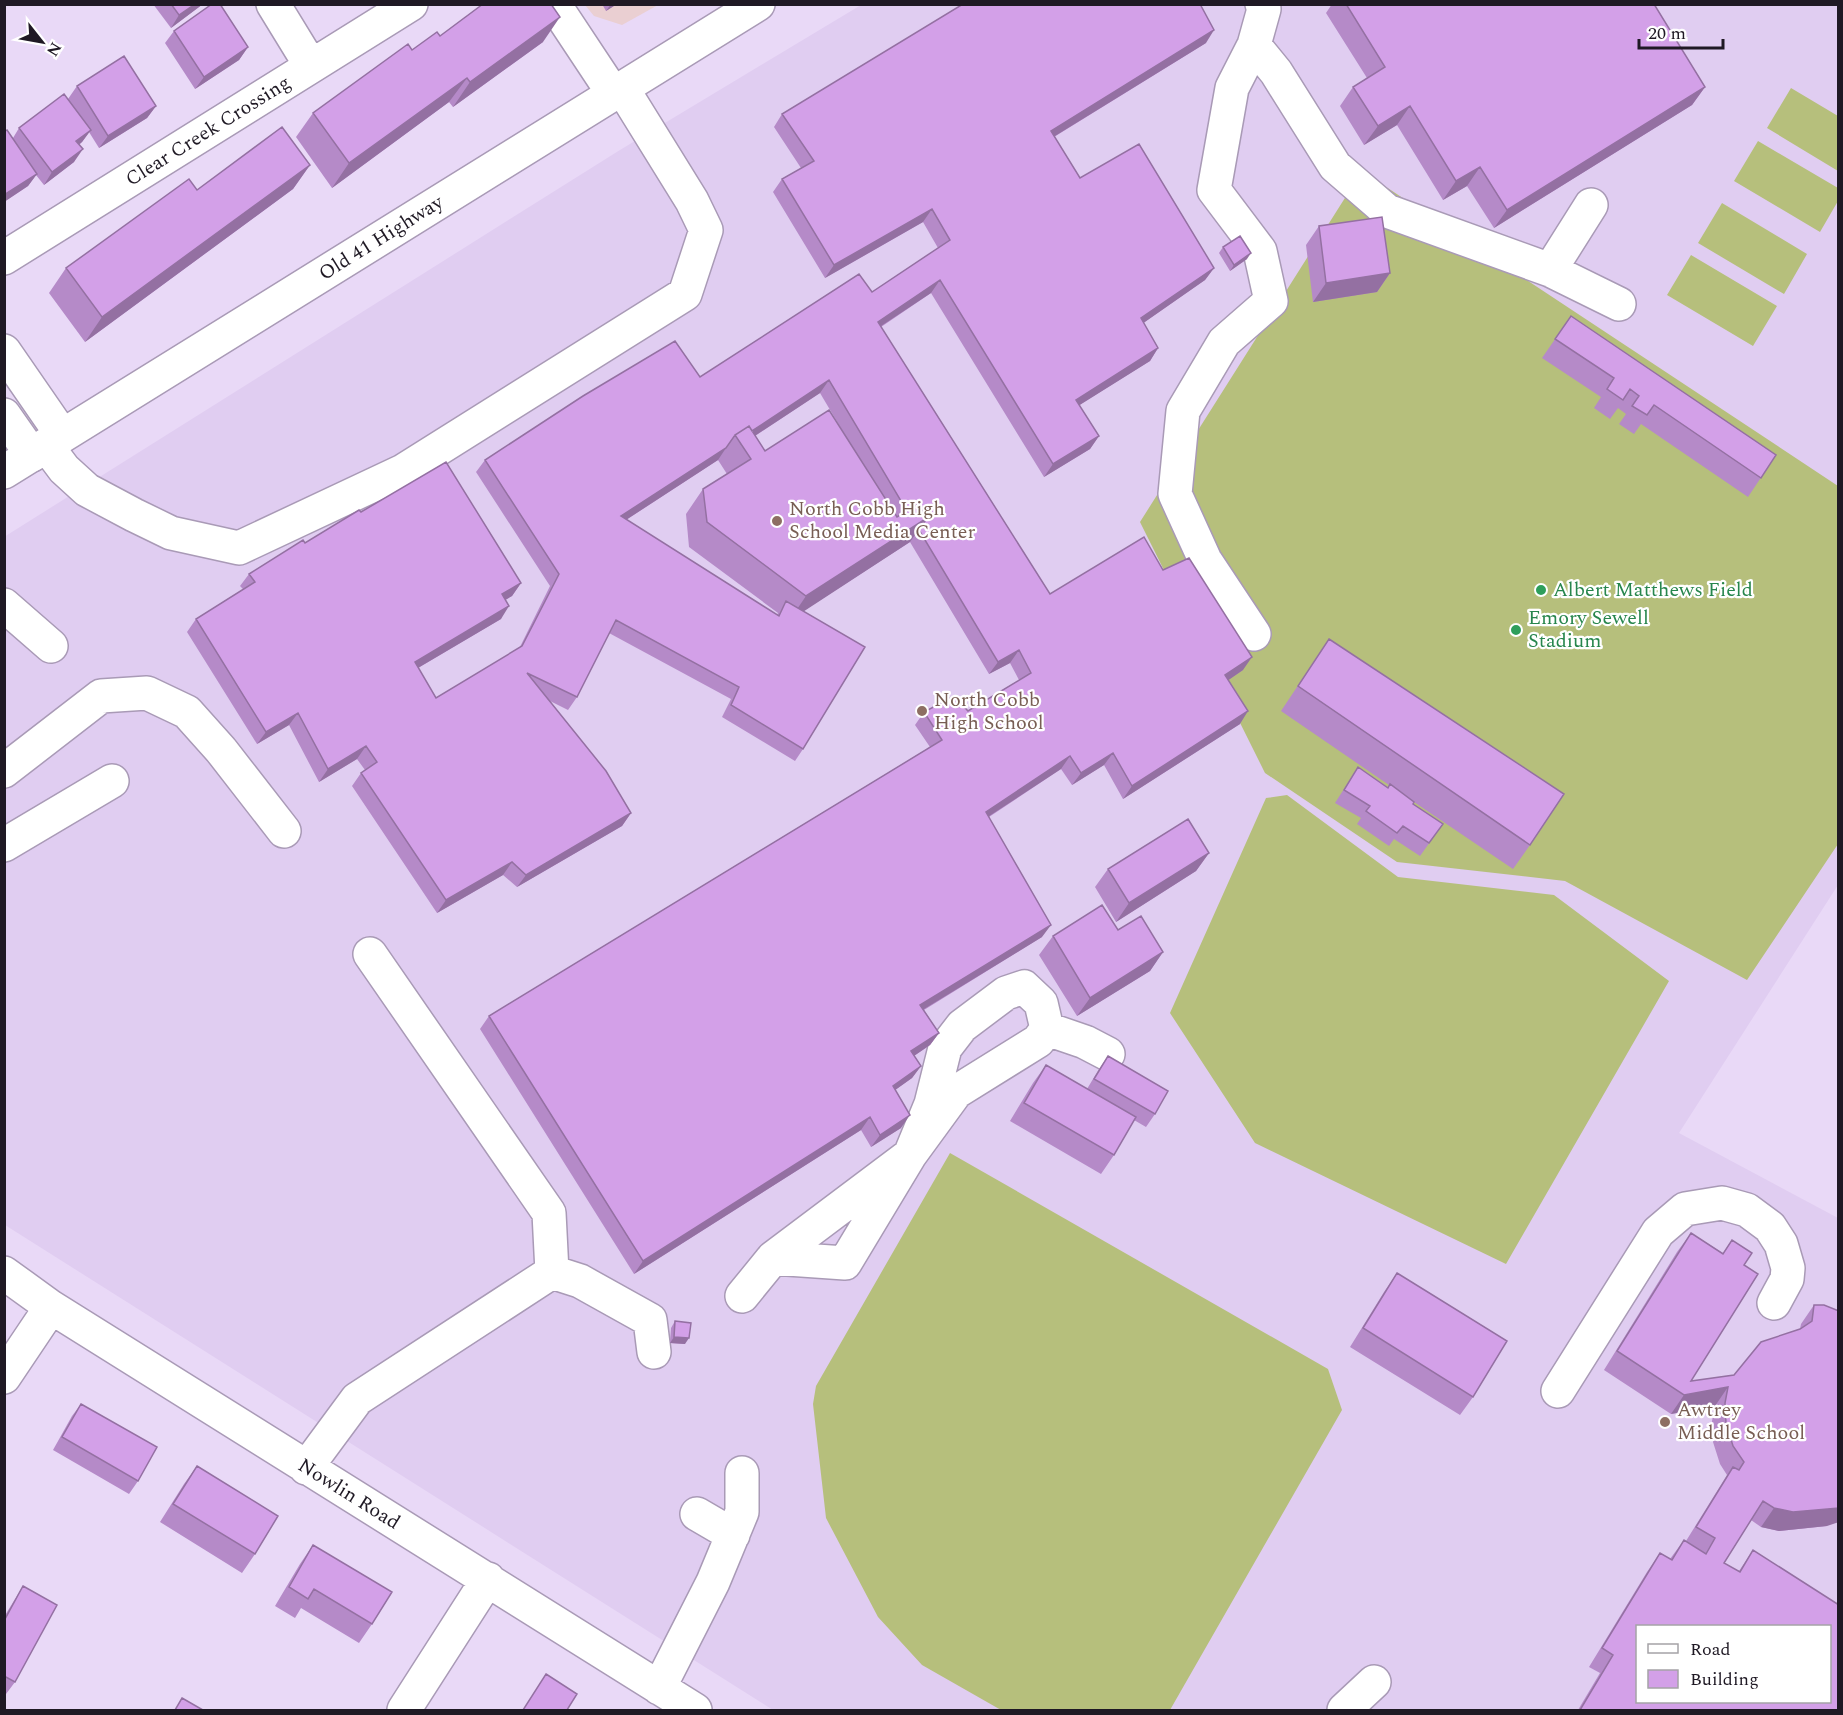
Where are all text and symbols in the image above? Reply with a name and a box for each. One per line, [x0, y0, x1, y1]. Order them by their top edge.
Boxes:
north arrow [12, 12, 72, 72]
scale bar [1639, 12, 1723, 50]
text: 20 m [1648, 20, 1686, 47]
text: N [40, 37, 68, 61]
street label: Clear Creek Crossing [120, 68, 296, 194]
street label: Old 41 Highway [313, 187, 450, 288]
place label: North Cobb High School Media Center [789, 494, 975, 547]
marker: North Cobb High School Media Center [770, 514, 784, 528]
place label: Albert Matthews Field [1553, 575, 1753, 605]
marker: Albert Matthews Field [1534, 583, 1548, 597]
place label: Emory Sewell Stadium [1528, 603, 1649, 656]
marker: Emory Sewell Stadium [1509, 623, 1523, 637]
place label: North Cobb High School [934, 685, 1044, 738]
marker: North Cobb High School [915, 704, 929, 718]
place label: Awtrey Middle School [1677, 1395, 1805, 1448]
marker: Awtrey Middle School [1658, 1415, 1672, 1429]
street label: Nowlin Road [292, 1451, 406, 1537]
legend [1636, 1625, 1831, 1703]
text: Road [1690, 1636, 1731, 1663]
text: Building [1690, 1666, 1759, 1693]

